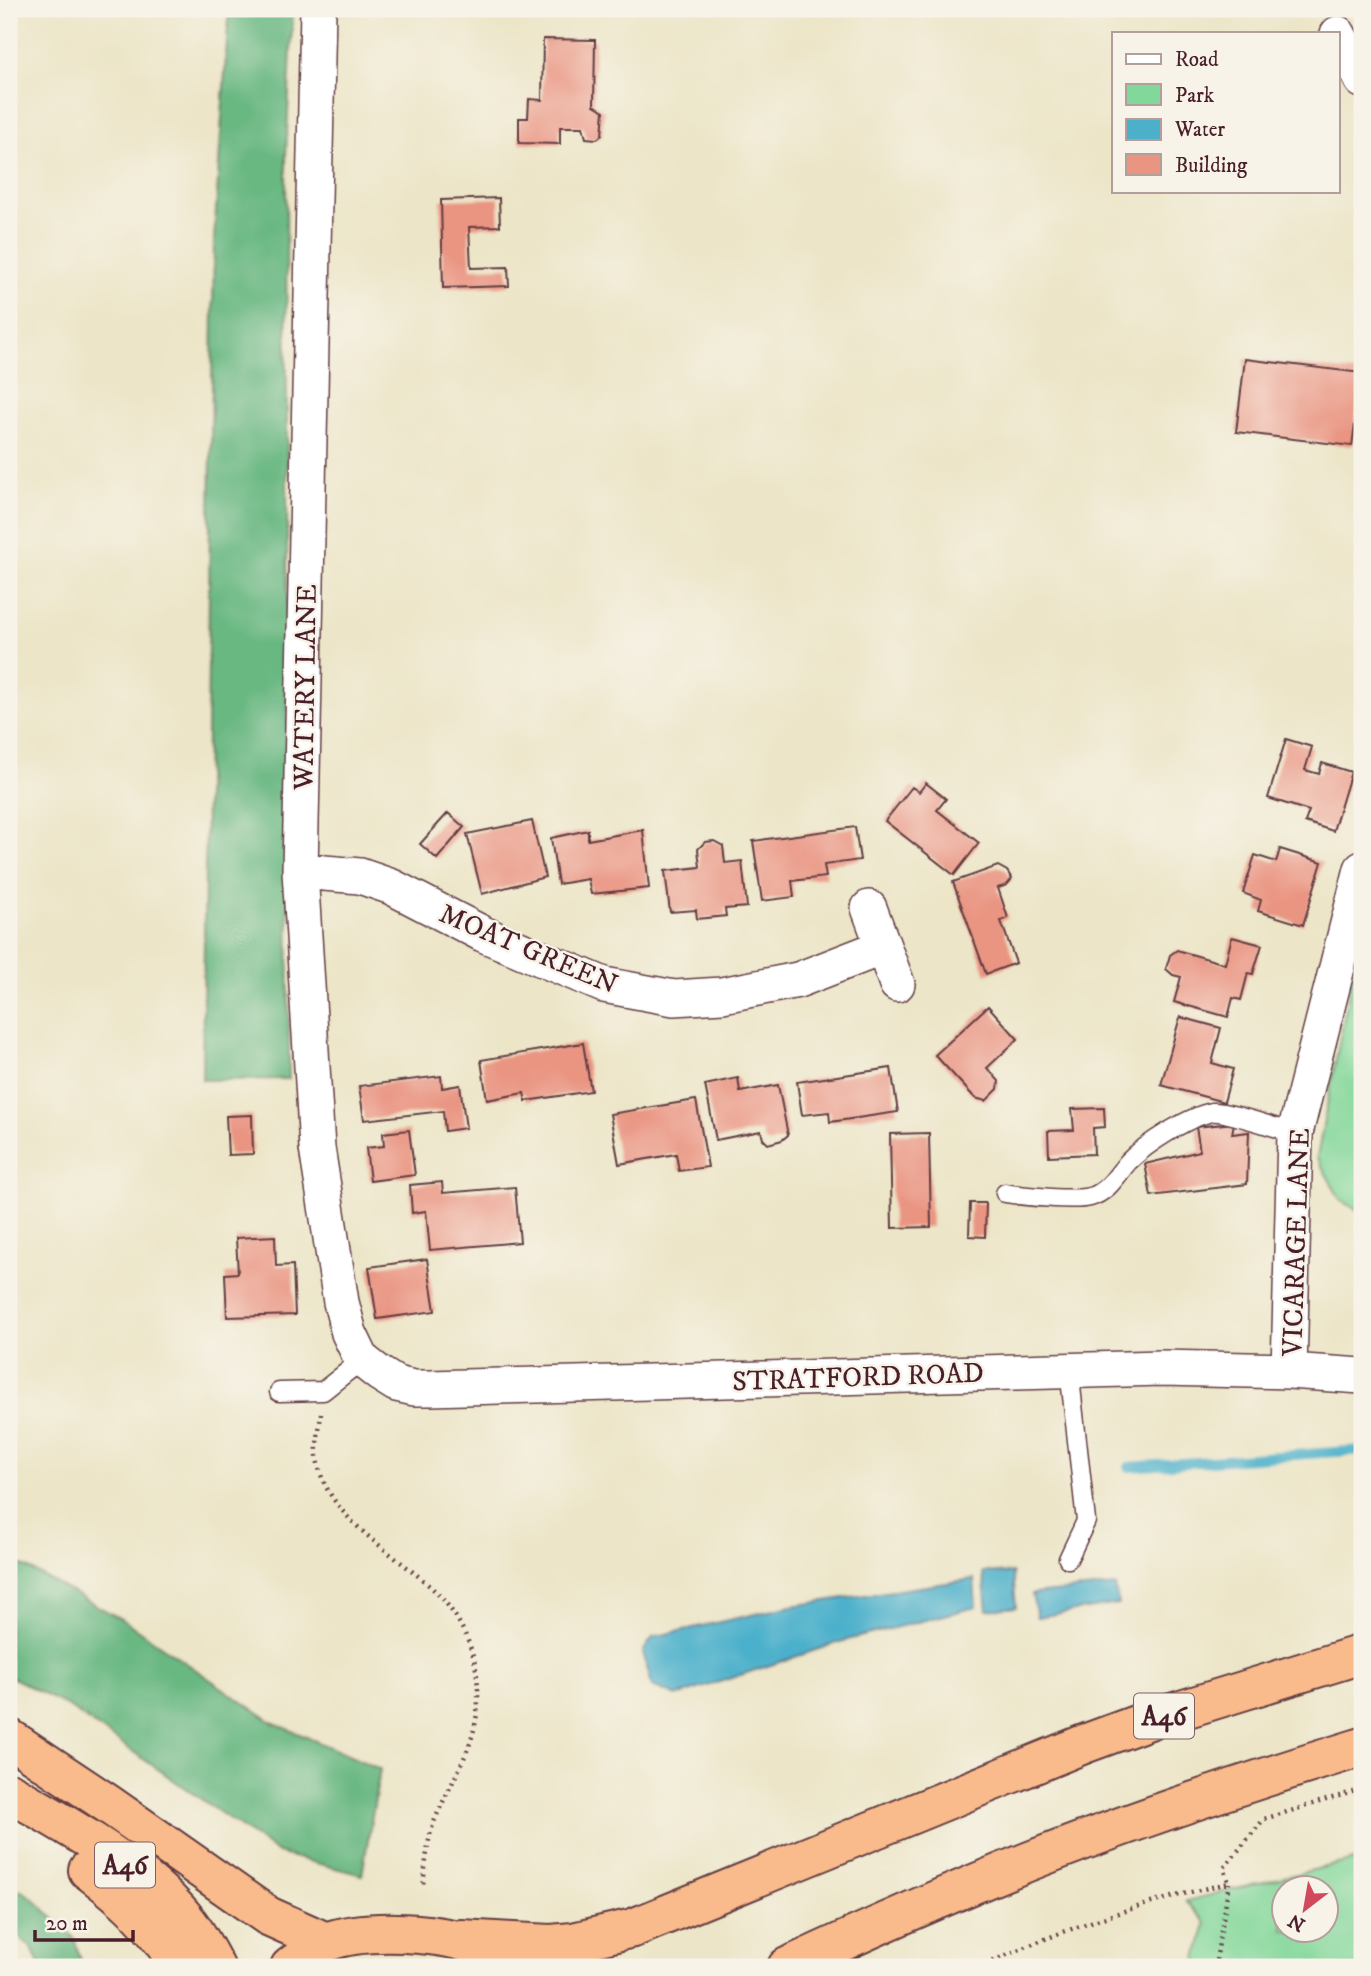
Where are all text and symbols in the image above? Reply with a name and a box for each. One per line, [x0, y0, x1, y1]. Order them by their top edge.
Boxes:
legend [1112, 32, 1340, 192]
text: Road [1175, 47, 1219, 73]
text: Park [1175, 83, 1215, 109]
text: Water [1174, 117, 1225, 143]
text: Building [1175, 153, 1248, 179]
street label: WATERY LANE [286, 584, 325, 791]
street label: MOAT GREEN [434, 896, 623, 1003]
street label: VICARAGE LANE [1275, 1127, 1318, 1358]
street label: STRATFORD ROAD [732, 1356, 984, 1399]
road number: A46 [1134, 1694, 1194, 1738]
road number: A46 [95, 1842, 155, 1888]
north arrow [1270, 1874, 1340, 1944]
scale bar [35, 1899, 133, 1943]
text: N [1284, 1908, 1310, 1936]
text: 20 m [46, 1911, 88, 1937]

